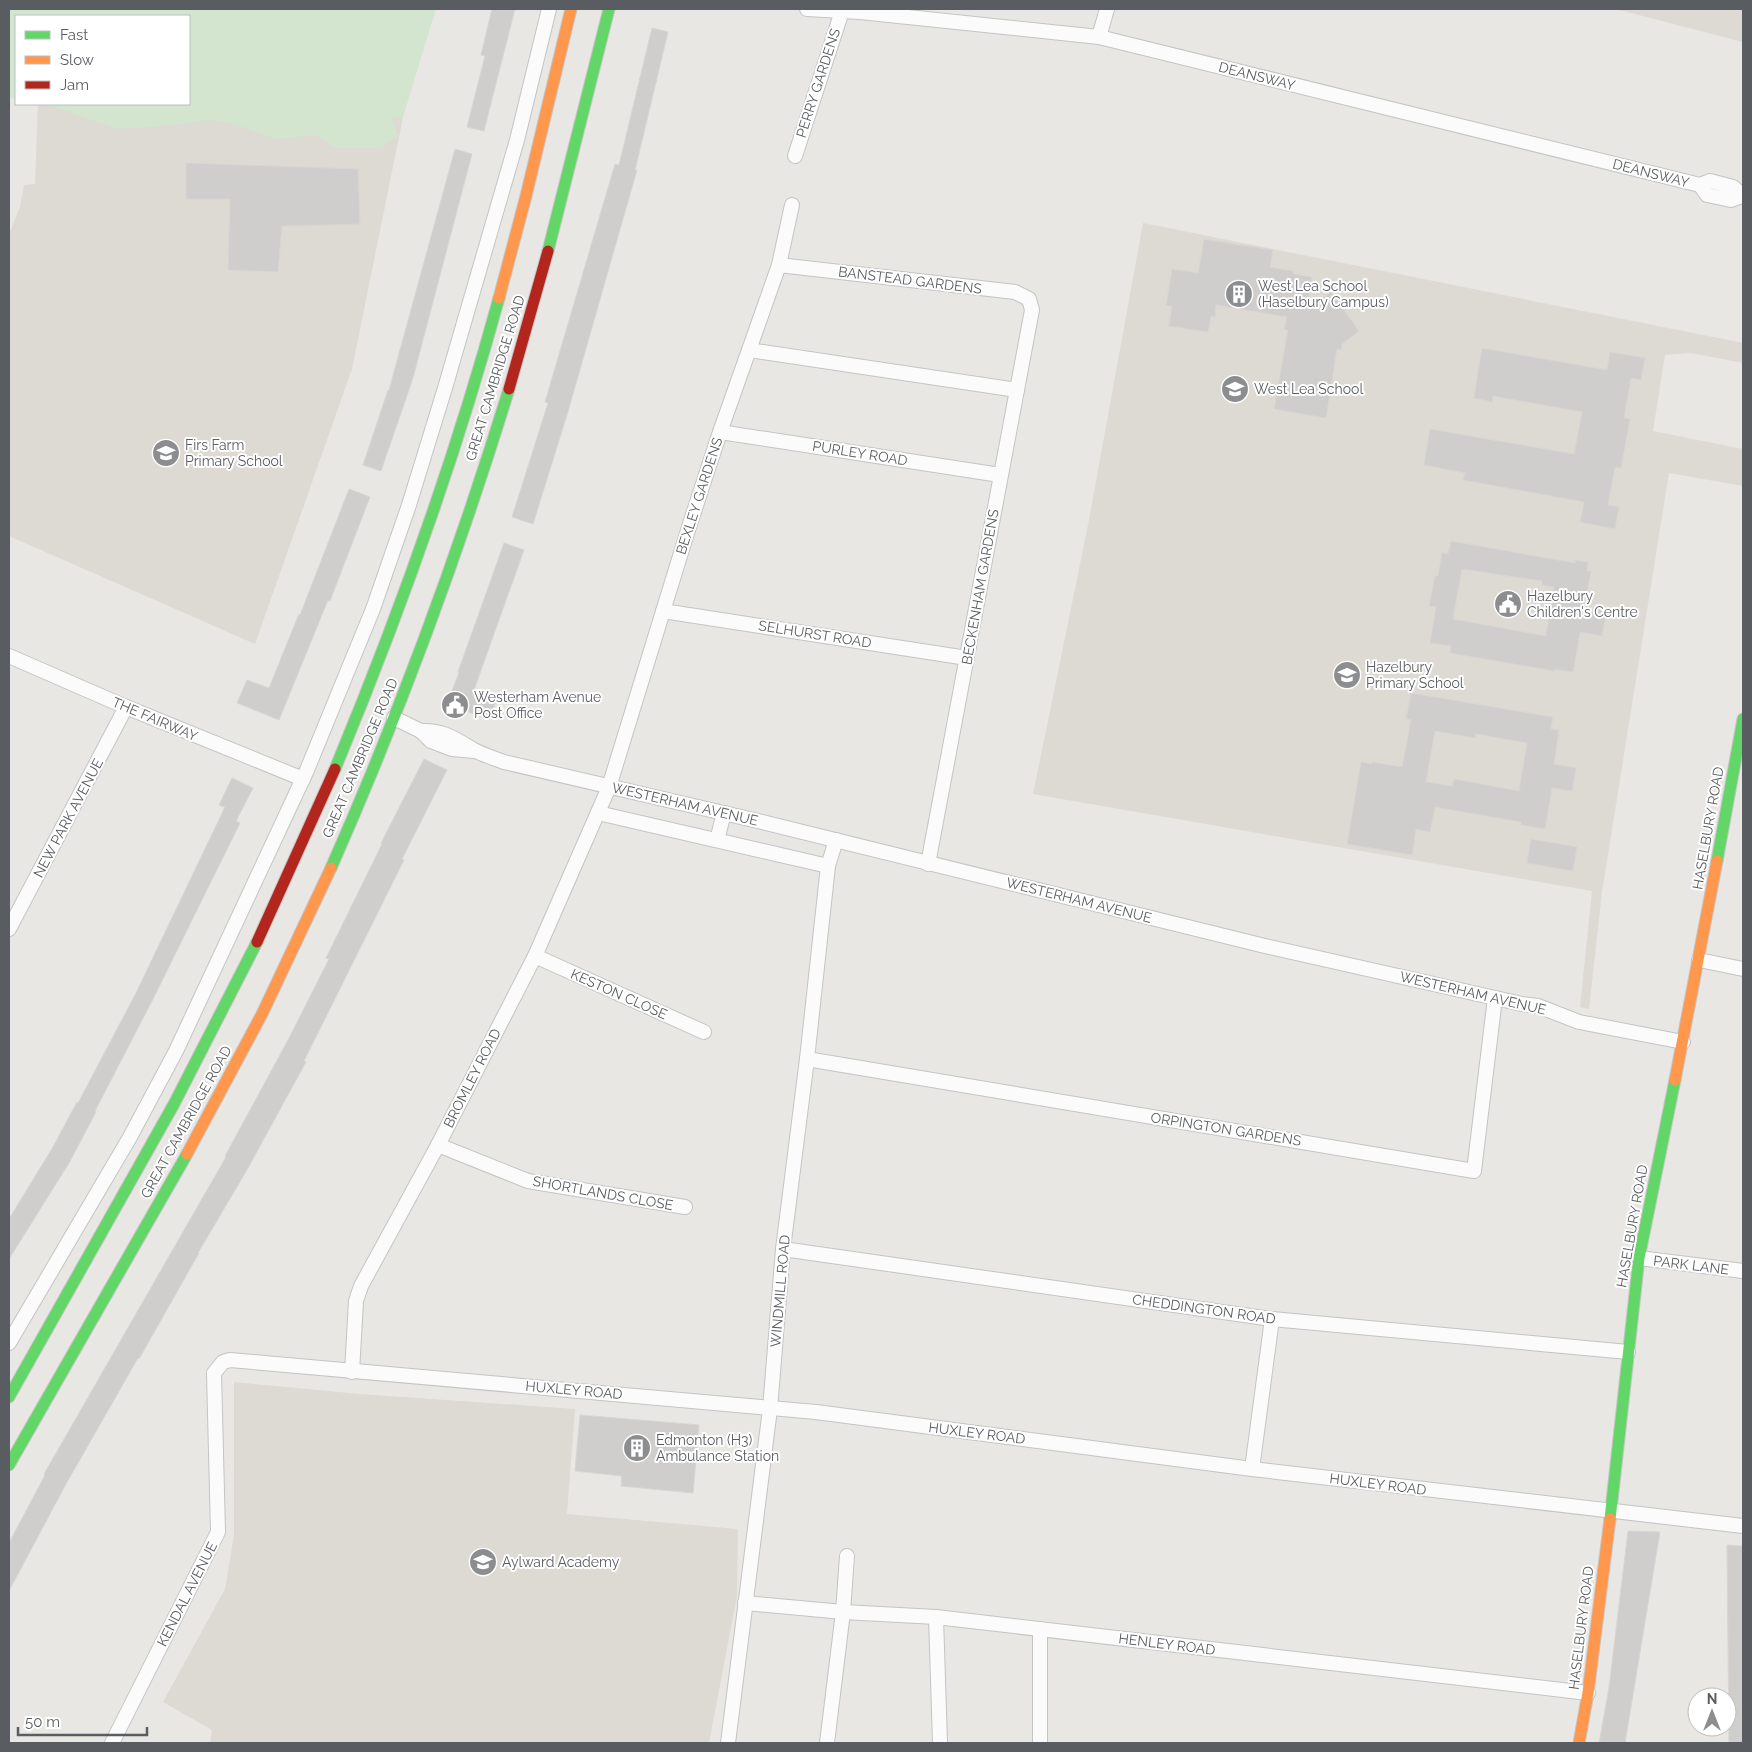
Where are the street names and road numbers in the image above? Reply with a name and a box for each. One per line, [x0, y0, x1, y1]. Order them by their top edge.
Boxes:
street label: PERRY GARDENS [793, 26, 843, 140]
street label: DEANSWAY [1217, 59, 1297, 93]
street label: DEANSWAY [1611, 156, 1691, 190]
street label: BANSTEAD GARDENS [837, 263, 983, 297]
street label: GREAT CAMBRIDGE ROAD [462, 293, 528, 463]
street label: BEXLEY GARDENS [673, 435, 726, 557]
street label: PURLEY ROAD [811, 438, 909, 468]
street label: BECKENHAM GARDENS [958, 507, 1002, 666]
street label: SELHURST ROAD [757, 617, 873, 651]
street label: GREAT CAMBRIDGE ROAD [319, 676, 401, 840]
street label: THE FAIRWAY [110, 694, 200, 744]
street label: NEW PARK AVENUE [30, 756, 106, 880]
street label: HASELBURY ROAD [1689, 765, 1727, 891]
street label: WESTERHAM AVENUE [610, 779, 760, 829]
street label: WESTERHAM AVENUE [1004, 874, 1154, 926]
street label: KESTON CLOSE [568, 966, 670, 1022]
street label: WESTERHAM AVENUE [1398, 968, 1548, 1018]
street label: BROMLEY ROAD [440, 1026, 504, 1130]
street label: GREAT CAMBRIDGE ROAD [137, 1043, 235, 1201]
street label: ORPINGTON GARDENS [1150, 1109, 1303, 1149]
street label: HASELBURY ROAD [1613, 1163, 1651, 1289]
street label: SHORTLANDS CLOSE [532, 1173, 674, 1213]
street label: WINDMILL ROAD [767, 1234, 793, 1348]
street label: PARK LANE [1652, 1252, 1730, 1278]
street label: CHEDDINGTON ROAD [1131, 1291, 1277, 1327]
street label: HUXLEY ROAD [525, 1378, 623, 1402]
street label: HUXLEY ROAD [928, 1419, 1026, 1447]
street label: HUXLEY ROAD [1329, 1470, 1427, 1498]
street label: KENDAL AVENUE [154, 1539, 220, 1649]
street label: HASELBURY ROAD [1565, 1565, 1597, 1691]
street label: HENLEY ROAD [1118, 1630, 1216, 1658]

